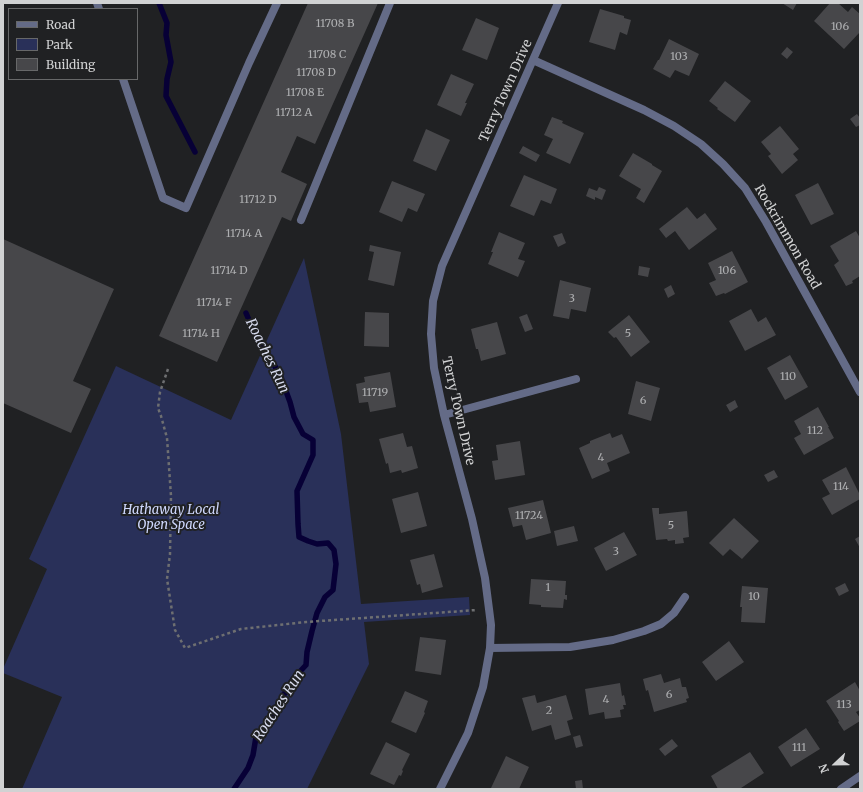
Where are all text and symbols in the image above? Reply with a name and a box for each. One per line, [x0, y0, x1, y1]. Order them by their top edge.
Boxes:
legend [8, 8, 138, 80]
text: Road [46, 17, 75, 32]
house number: 11708 B [316, 17, 354, 31]
house number: 106 [831, 20, 849, 34]
text: Park [46, 37, 73, 52]
street label: Terry Town Drive [476, 37, 536, 145]
house number: 11708 C [308, 48, 346, 62]
house number: 103 [670, 50, 688, 64]
text: Building [46, 57, 95, 72]
house number: 11708 D [296, 66, 336, 80]
house number: 11708 E [286, 86, 324, 100]
house number: 11712 A [276, 106, 312, 120]
street label: Rockrimmon Road [751, 182, 823, 292]
house number: 11712 D [239, 193, 277, 207]
house number: 11714 A [226, 227, 262, 241]
house number: 11714 D [210, 264, 248, 278]
house number: 106 [718, 264, 736, 278]
house number: 3 [569, 292, 575, 306]
house number: 11714 F [196, 296, 232, 310]
water label: Roaches Run [242, 316, 292, 396]
house number: 11714 H [182, 327, 220, 341]
house number: 5 [625, 327, 631, 341]
street label: Terry Town Drive [438, 355, 478, 467]
house number: 110 [780, 370, 796, 384]
house number: 11719 [362, 386, 388, 400]
house number: 6 [640, 394, 646, 408]
house number: 112 [807, 424, 823, 438]
house number: 4 [598, 451, 604, 465]
house number: 114 [833, 480, 849, 494]
park label: Hathaway Local Open Space [123, 502, 219, 533]
house number: 11724 [515, 509, 543, 523]
house number: 5 [668, 519, 674, 533]
house number: 3 [613, 545, 619, 559]
house number: 1 [546, 581, 550, 595]
house number: 10 [748, 590, 760, 604]
water label: Roaches Run [250, 667, 308, 745]
house number: 6 [666, 688, 672, 702]
house number: 4 [603, 693, 609, 707]
house number: 113 [836, 698, 852, 712]
house number: 2 [546, 704, 552, 718]
house number: 111 [792, 741, 806, 755]
north arrow [815, 744, 855, 784]
text: N [816, 762, 832, 775]

